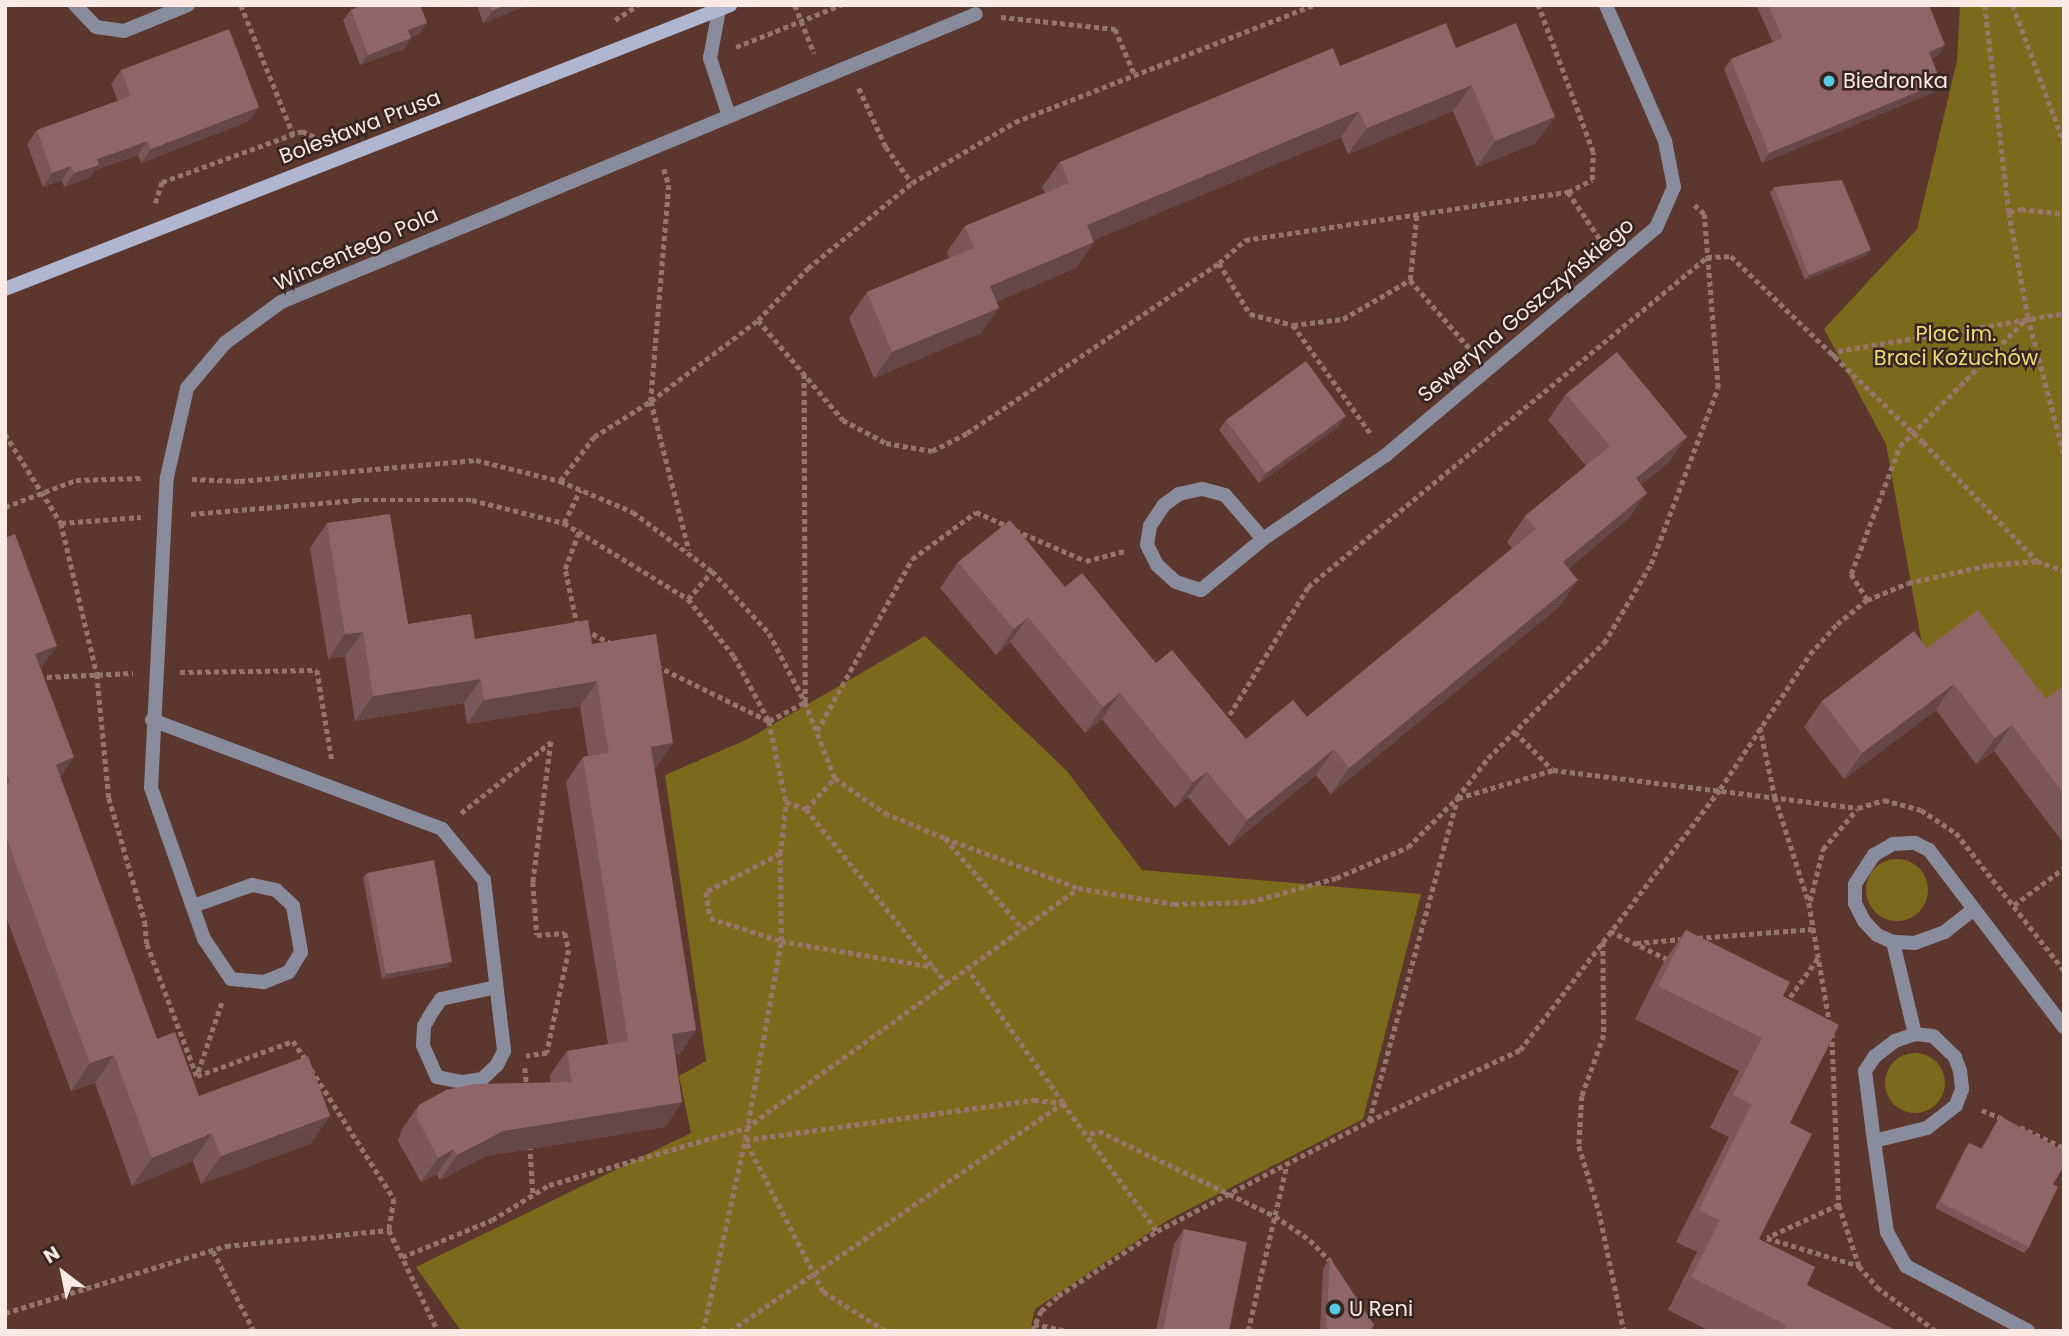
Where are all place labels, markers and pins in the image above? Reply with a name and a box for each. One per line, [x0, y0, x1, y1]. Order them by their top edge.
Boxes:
place label: Biedronka [1843, 68, 1948, 94]
marker: Biedronka [1821, 73, 1837, 89]
place label: U Reni [1349, 1296, 1413, 1322]
marker: U Reni [1327, 1301, 1343, 1317]

